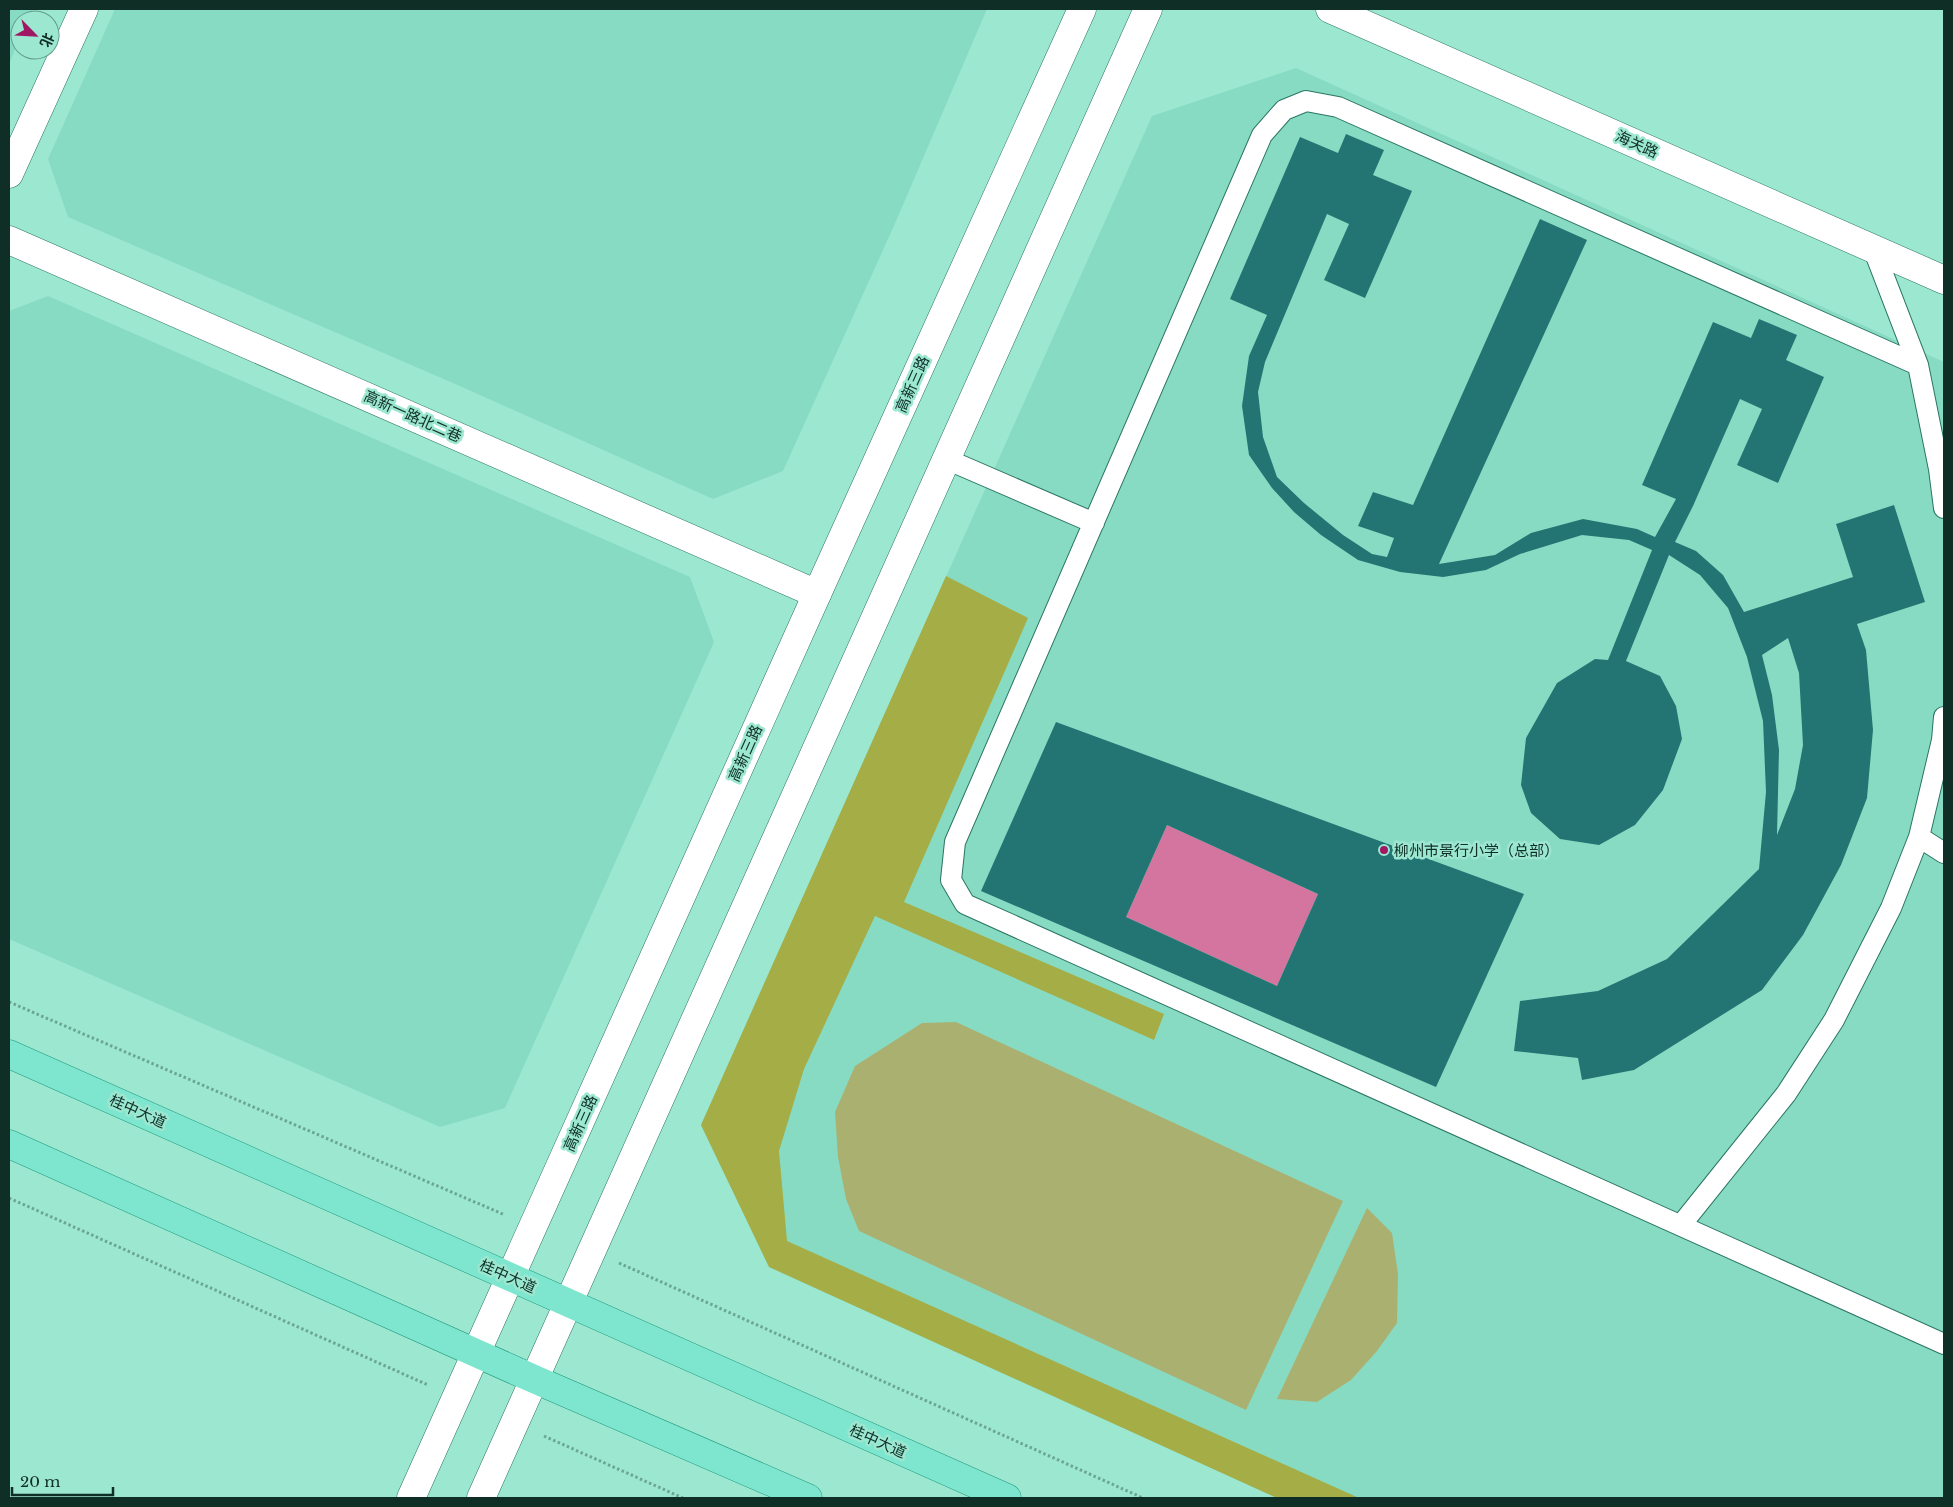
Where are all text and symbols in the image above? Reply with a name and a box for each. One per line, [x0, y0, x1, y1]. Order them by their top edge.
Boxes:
north arrow [10, 10, 60, 60]
text: 北 [36, 30, 58, 50]
street label: 海关路 [1613, 126, 1661, 162]
street label: 高新三路 [891, 353, 933, 415]
street label: 高新一路北二巷 [361, 386, 465, 446]
street label: 高新三路 [724, 722, 766, 784]
place label: 柳州市景行小学（总部） [1394, 841, 1559, 860]
marker: 柳州市景行小学（总部） [1378, 844, 1390, 856]
street label: 桂中大道 [107, 1090, 169, 1132]
street label: 高新三路 [559, 1092, 601, 1154]
street label: 桂中大道 [477, 1255, 539, 1297]
street label: 桂中大道 [847, 1420, 909, 1462]
scale bar [12, 1464, 114, 1496]
text: 20 m [20, 1472, 60, 1491]

